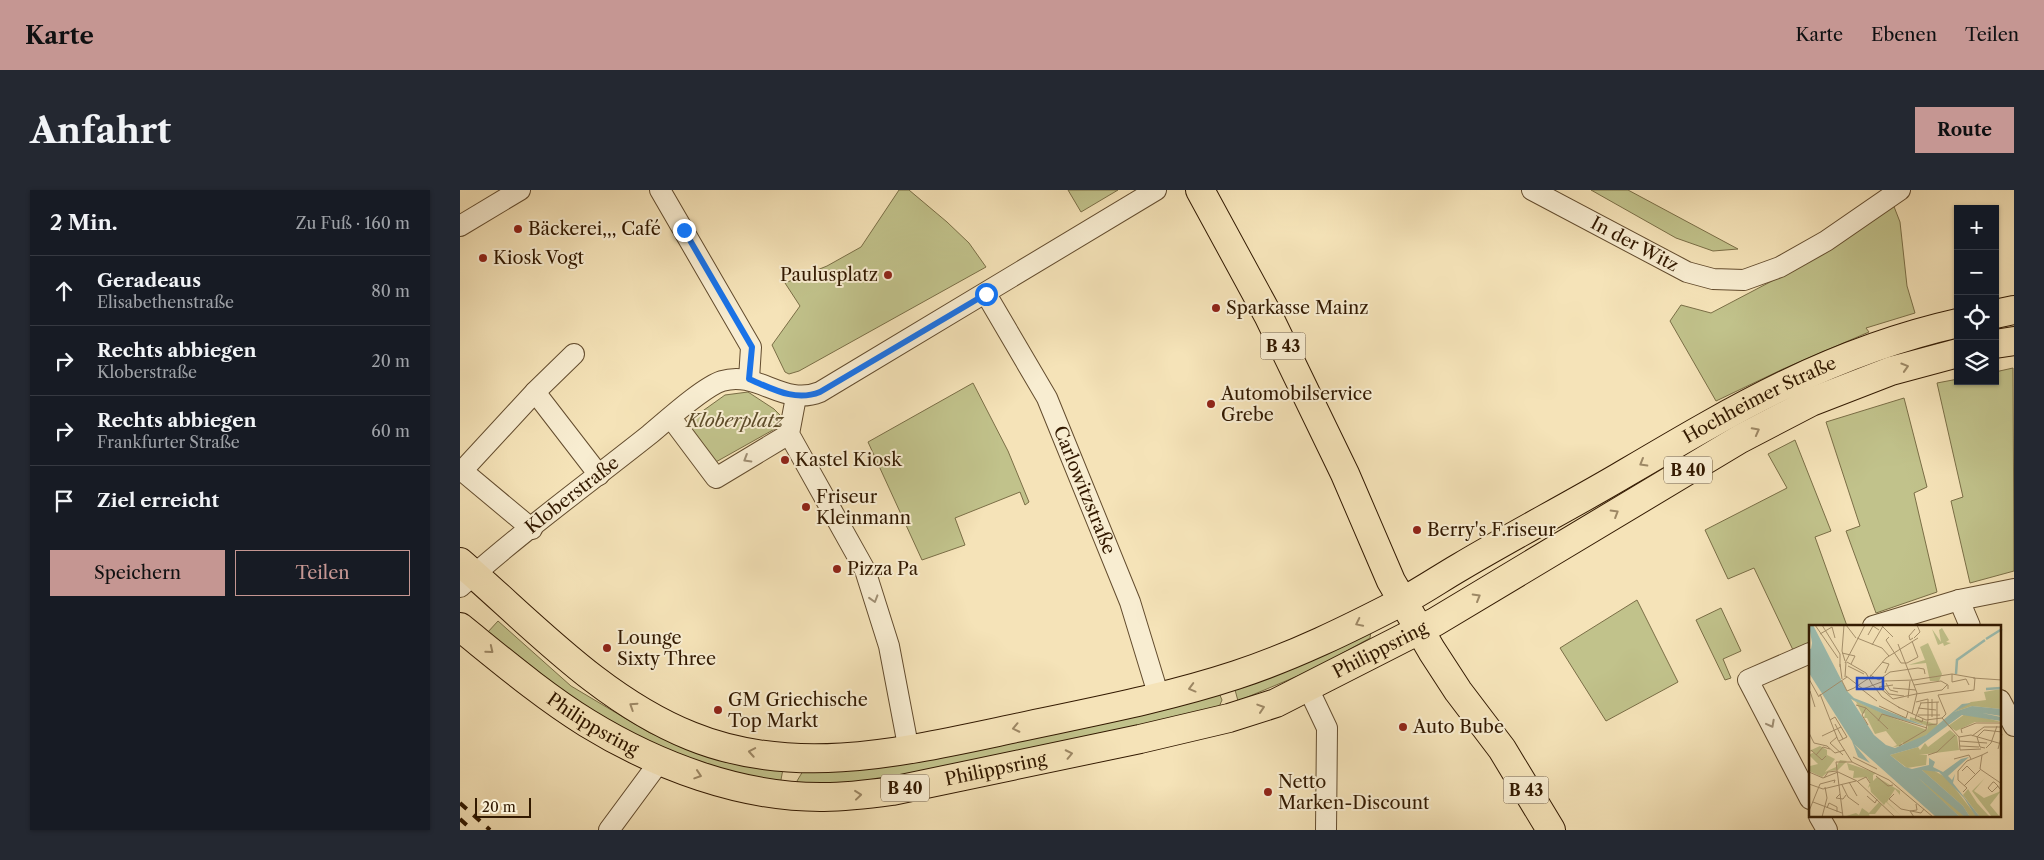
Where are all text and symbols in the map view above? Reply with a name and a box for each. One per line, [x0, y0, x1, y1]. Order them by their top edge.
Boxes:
text: Karte [25, 21, 94, 50]
text: Karte [1795, 24, 1843, 46]
text: Ebenen [1871, 24, 1937, 46]
text: Teilen [1965, 24, 2019, 46]
button: Route [1915, 107, 2014, 153]
text: Anfahrt [30, 109, 171, 152]
map controls [1954, 205, 1999, 385]
button: + [1954, 205, 1999, 250]
text: 2 Min. [50, 210, 118, 235]
street label: In der Witz [1587, 212, 1682, 276]
text: Zu Fuß · 160 m [296, 213, 410, 233]
place label: Bäckerei,,, Café [528, 218, 661, 240]
route end [673, 219, 696, 242]
marker: Bäckerei,,, Café [512, 223, 524, 235]
place label: Kiosk Vogt [493, 247, 584, 269]
button: − [1954, 250, 1999, 295]
marker: Kiosk Vogt [477, 252, 489, 264]
place label: Paulusplatz [780, 264, 878, 286]
text: Geradeaus [97, 269, 201, 292]
marker: Paulusplatz [882, 269, 894, 281]
icon: ahead [50, 277, 78, 305]
text: 80 m [371, 281, 410, 301]
route start [975, 283, 998, 306]
text: Elisabethenstraße [97, 292, 234, 312]
button: locate [1954, 295, 1999, 340]
place label: Sparkasse Mainz [1226, 297, 1369, 319]
marker: Sparkasse Mainz [1210, 302, 1222, 314]
road number: B 43 [1260, 332, 1306, 360]
text: Rechts abbiegen [97, 339, 257, 362]
button: layers [1954, 340, 1999, 385]
icon: right [50, 347, 78, 375]
text: 20 m [371, 351, 410, 371]
street label: Hochheimer Straße [1679, 352, 1840, 448]
text: Kloberstraße [97, 362, 197, 382]
one-way arrow [1900, 362, 1908, 372]
place label: Automobilservice Grebe [1220, 383, 1372, 426]
marker: Automobilservice Grebe [1205, 398, 1217, 410]
text: Rechts abbiegen [97, 409, 257, 432]
park label: Kloberplatz [684, 410, 785, 432]
icon: right [50, 417, 78, 445]
text: 60 m [371, 421, 410, 441]
street label: Carlowitzstraße [1049, 423, 1120, 558]
one-way arrow [1751, 427, 1760, 437]
text: Frankfurter Straße [97, 432, 240, 452]
place label: Kastel Kiosk [795, 449, 903, 471]
street label: Kloberstraße [521, 452, 623, 538]
one-way arrow [744, 452, 753, 462]
marker: Kastel Kiosk [779, 454, 791, 466]
one-way arrow [1639, 456, 1648, 466]
road number: B 40 [1664, 456, 1712, 484]
place label: Friseur Kleinmann [816, 486, 911, 529]
icon: arrive [50, 487, 78, 515]
text: Ziel erreicht [97, 489, 219, 512]
marker: Friseur Kleinmann [800, 501, 812, 513]
one-way arrow [1610, 509, 1619, 519]
place label: Berry's F.riseur [1427, 519, 1556, 541]
marker: Berry's F.riseur [1411, 524, 1423, 536]
button: Speichern [50, 550, 225, 596]
button: Teilen [235, 550, 410, 596]
place label: Pizza Pa [847, 558, 919, 580]
marker: Pizza Pa [831, 563, 843, 575]
one-way arrow [868, 594, 878, 603]
one-way arrow [1471, 594, 1480, 604]
street label: Philippsring [1329, 616, 1432, 683]
one-way arrow [1355, 617, 1364, 627]
inset map [1809, 625, 2002, 818]
place label: Lounge Sixty Three [617, 627, 716, 670]
marker: Lounge Sixty Three [601, 642, 613, 654]
one-way arrow [484, 645, 493, 654]
one-way arrow [1187, 682, 1196, 693]
street label: Philippsring [542, 688, 643, 761]
place label: GM Griechische Top Markt [728, 689, 868, 732]
one-way arrow [629, 703, 638, 712]
marker: GM Griechische Top Markt [712, 704, 724, 716]
one-way arrow [1256, 704, 1264, 714]
place label: Auto Bube [1412, 716, 1504, 738]
one-way arrow [1765, 718, 1775, 727]
marker: Auto Bube [1397, 721, 1409, 733]
one-way arrow [1012, 722, 1021, 733]
one-way arrow [748, 748, 757, 758]
street label: Philippsring [943, 748, 1049, 791]
one-way arrow [1064, 749, 1073, 759]
one-way arrow [693, 769, 702, 779]
place label: Netto Marken-Discount [1278, 771, 1430, 814]
road number: B 40 [881, 774, 929, 802]
road number: B 43 [1504, 776, 1548, 804]
marker: Netto Marken-Discount [1262, 786, 1274, 798]
one-way arrow [854, 790, 862, 801]
scale bar [475, 795, 531, 818]
text: 20 m [482, 798, 516, 816]

